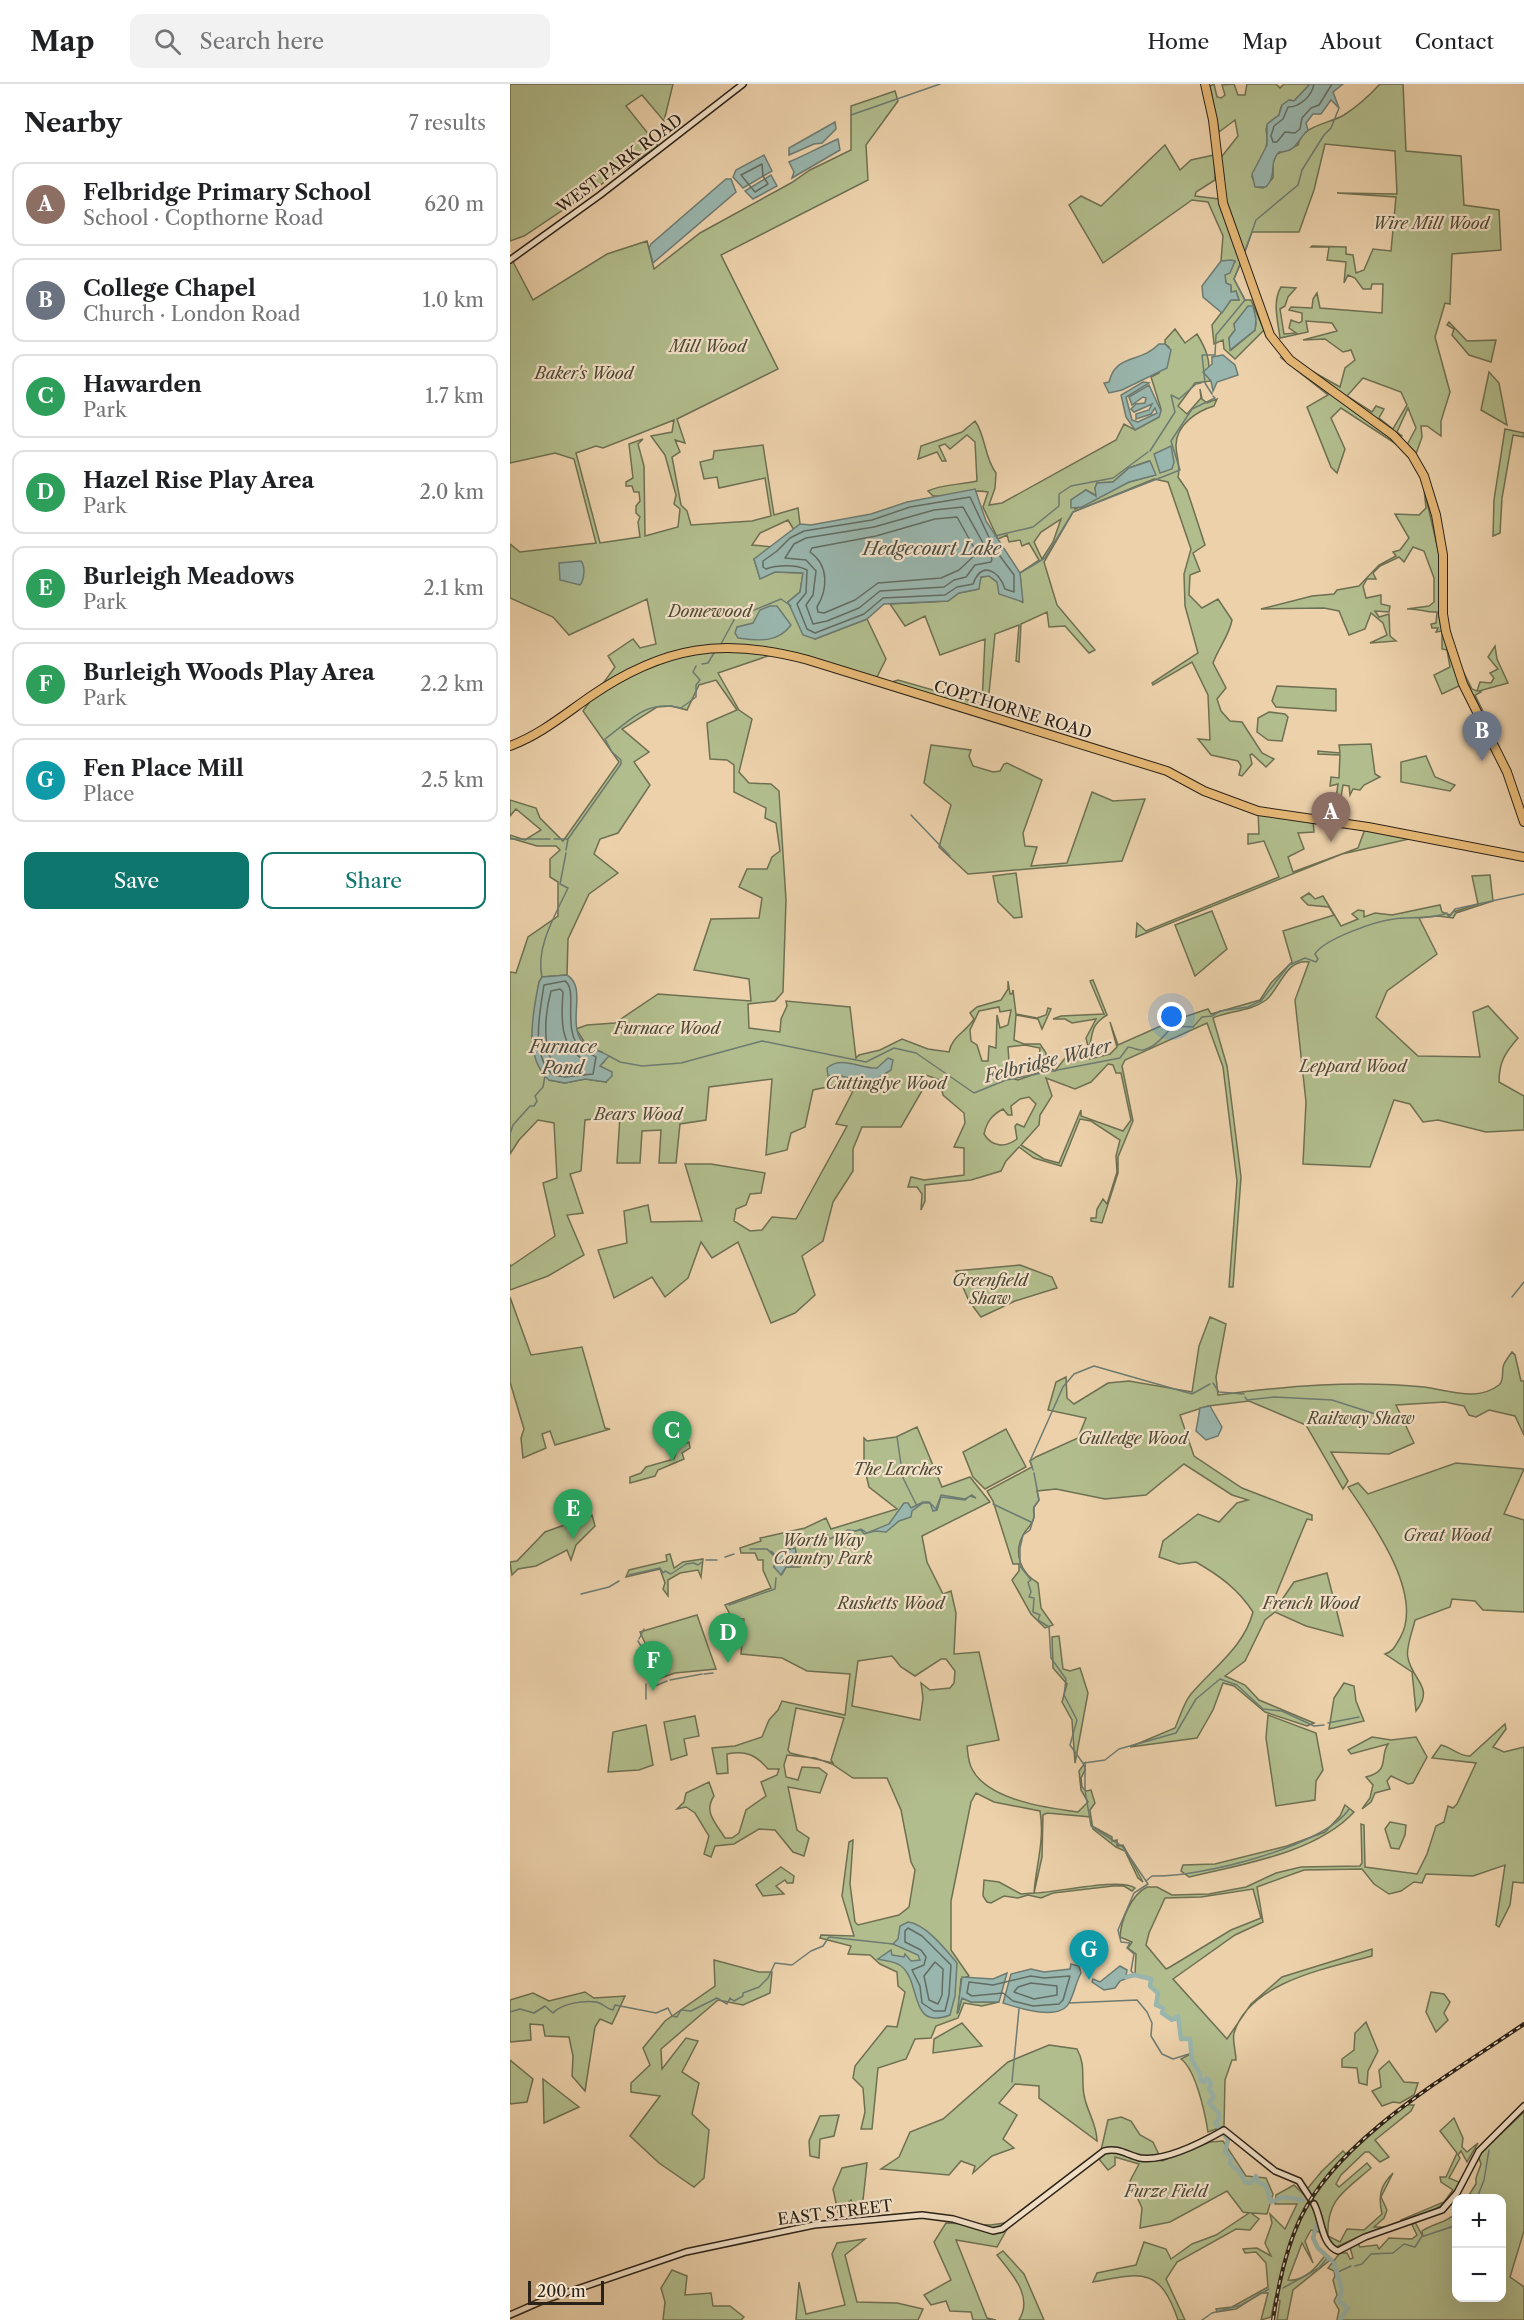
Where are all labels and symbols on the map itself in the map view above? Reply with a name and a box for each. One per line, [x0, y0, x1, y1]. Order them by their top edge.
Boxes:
street label: WEST PARK ROAD [551, 109, 686, 218]
park label: Wire Mill Wood [1373, 213, 1491, 233]
park label: Mill Wood [668, 336, 748, 356]
park label: Baker's Wood [533, 363, 635, 383]
water label: Hedgecourt Lake [861, 538, 1003, 560]
park label: Domewood [666, 601, 753, 621]
street label: COPTHORNE ROAD [932, 675, 1094, 743]
pin: B [1462, 712, 1502, 761]
pin: A [1312, 792, 1350, 842]
your location [1157, 1002, 1186, 1031]
park label: Furnace Wood [612, 1018, 722, 1038]
water label: Felbridge Water [980, 1034, 1116, 1088]
water label: Furnace Pond [527, 1036, 598, 1079]
park label: Leppard Wood [1298, 1056, 1408, 1076]
park label: Cuttinglye Wood [826, 1073, 948, 1093]
park label: Bears Wood [592, 1104, 684, 1124]
park label: Greenfield Shaw [952, 1270, 1029, 1308]
park label: Railway Shaw [1305, 1408, 1415, 1428]
pin: C [652, 1412, 692, 1461]
park label: Gulledge Wood [1078, 1428, 1189, 1448]
park label: The Larches [853, 1459, 943, 1479]
pin: E [554, 1490, 592, 1539]
park label: Great Wood [1403, 1525, 1492, 1545]
park label: Worth Way Country Park [774, 1530, 873, 1568]
park label: Rushetts Wood [836, 1593, 946, 1613]
park label: French Wood [1261, 1593, 1361, 1613]
pin: D [708, 1614, 748, 1663]
pin: F [634, 1642, 672, 1691]
pin: G [1070, 1930, 1108, 1980]
park label: Furze Field [1123, 2181, 1209, 2201]
street label: EAST STREET [776, 2195, 894, 2229]
scale bar [528, 2278, 604, 2306]

